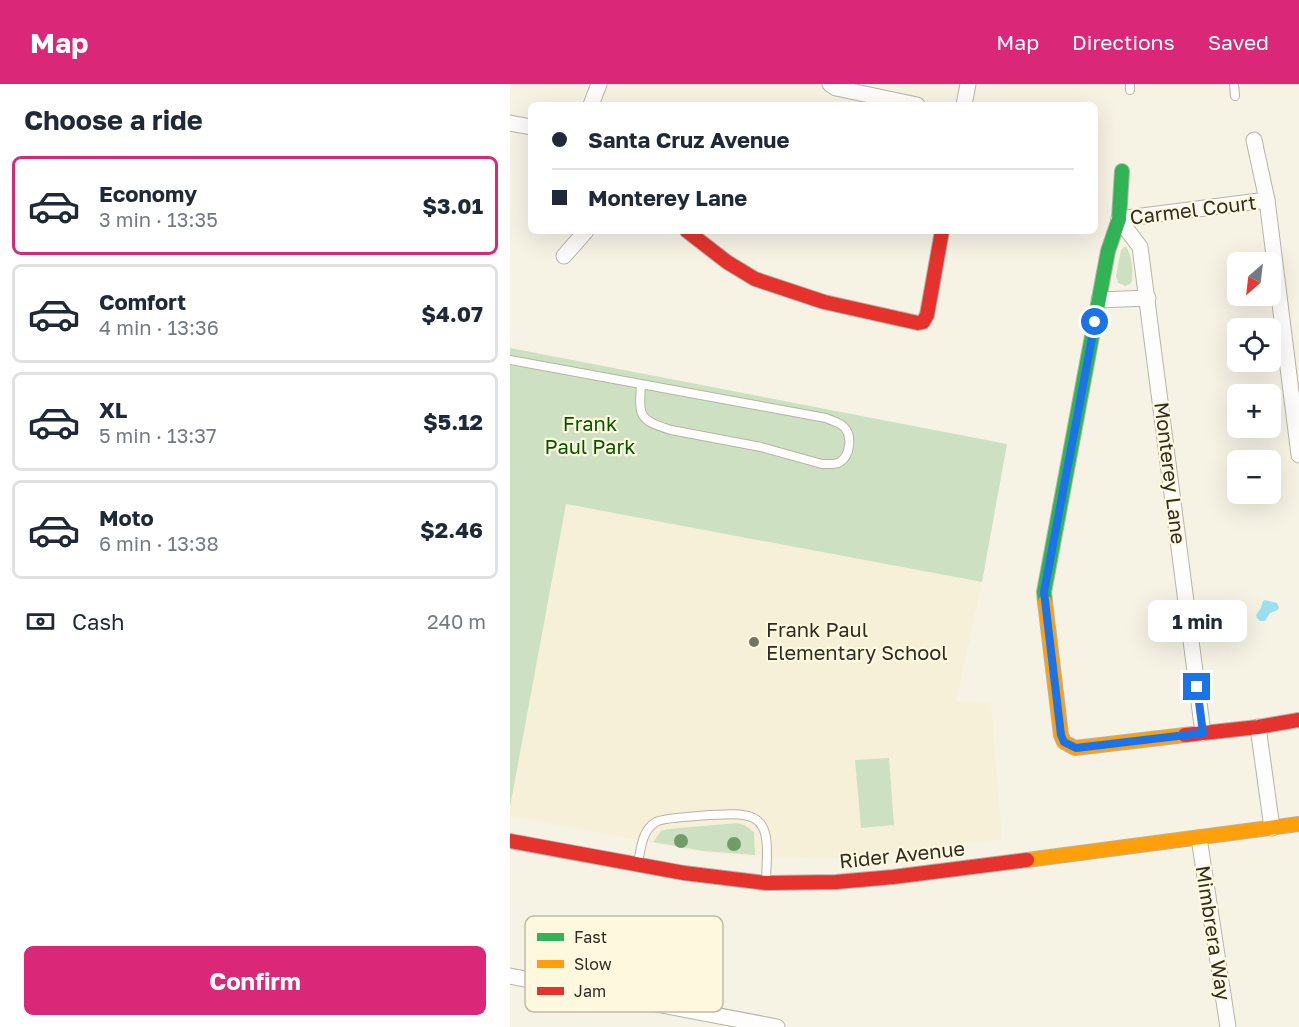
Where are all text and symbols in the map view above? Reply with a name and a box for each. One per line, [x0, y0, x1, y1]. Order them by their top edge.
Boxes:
text: Map [30, 26, 88, 59]
text: Map [996, 29, 1039, 55]
text: Directions [1072, 29, 1175, 55]
text: Saved [1208, 29, 1269, 55]
text: Choose a ride [24, 104, 203, 136]
text: Santa Cruz Avenue [588, 126, 789, 153]
icon: car [27, 179, 81, 233]
text: Economy [99, 180, 197, 207]
text: Monterey Lane [588, 184, 747, 211]
street label: Carmel Court [1128, 189, 1258, 229]
text: $3.01 [422, 192, 483, 219]
text: 3 min · 13:35 [99, 207, 218, 231]
north arrow [1227, 252, 1281, 306]
map controls [1227, 252, 1281, 504]
icon: car [27, 287, 81, 341]
text: Comfort [99, 288, 186, 315]
text: $4.07 [421, 300, 483, 327]
route start [1081, 308, 1108, 335]
text: 4 min · 13:36 [99, 315, 219, 339]
button: locate [1227, 318, 1281, 372]
button: + [1227, 384, 1281, 438]
icon: car [27, 395, 81, 449]
text: XL [99, 396, 127, 423]
street label: Monterey Lane [1150, 401, 1192, 545]
text: $5.12 [423, 408, 483, 435]
park label: Frank Paul Park [545, 411, 636, 458]
text: 5 min · 13:37 [99, 423, 217, 447]
button: − [1227, 450, 1281, 504]
icon: car [27, 503, 81, 557]
text: Moto [99, 504, 154, 531]
text: $2.46 [420, 516, 483, 543]
text: 6 min · 13:38 [99, 531, 219, 555]
callout: 1 min [1148, 600, 1246, 642]
icon: cash [24, 605, 57, 638]
text: Cash [72, 608, 125, 635]
text: 240 m [427, 609, 486, 633]
text: 1 min [1172, 609, 1223, 633]
place label: Frank Paul Elementary School [766, 617, 948, 664]
marker: Frank Paul Elementary School [747, 635, 761, 649]
route end [1183, 673, 1210, 700]
street label: Rider Avenue [838, 835, 966, 873]
street label: Mimbrera Way [1191, 864, 1236, 1002]
legend [525, 916, 723, 1012]
text: Fast [574, 927, 607, 947]
button: Confirm [24, 946, 486, 1015]
text: Slow [574, 954, 612, 974]
text: Jam [574, 981, 606, 1001]

